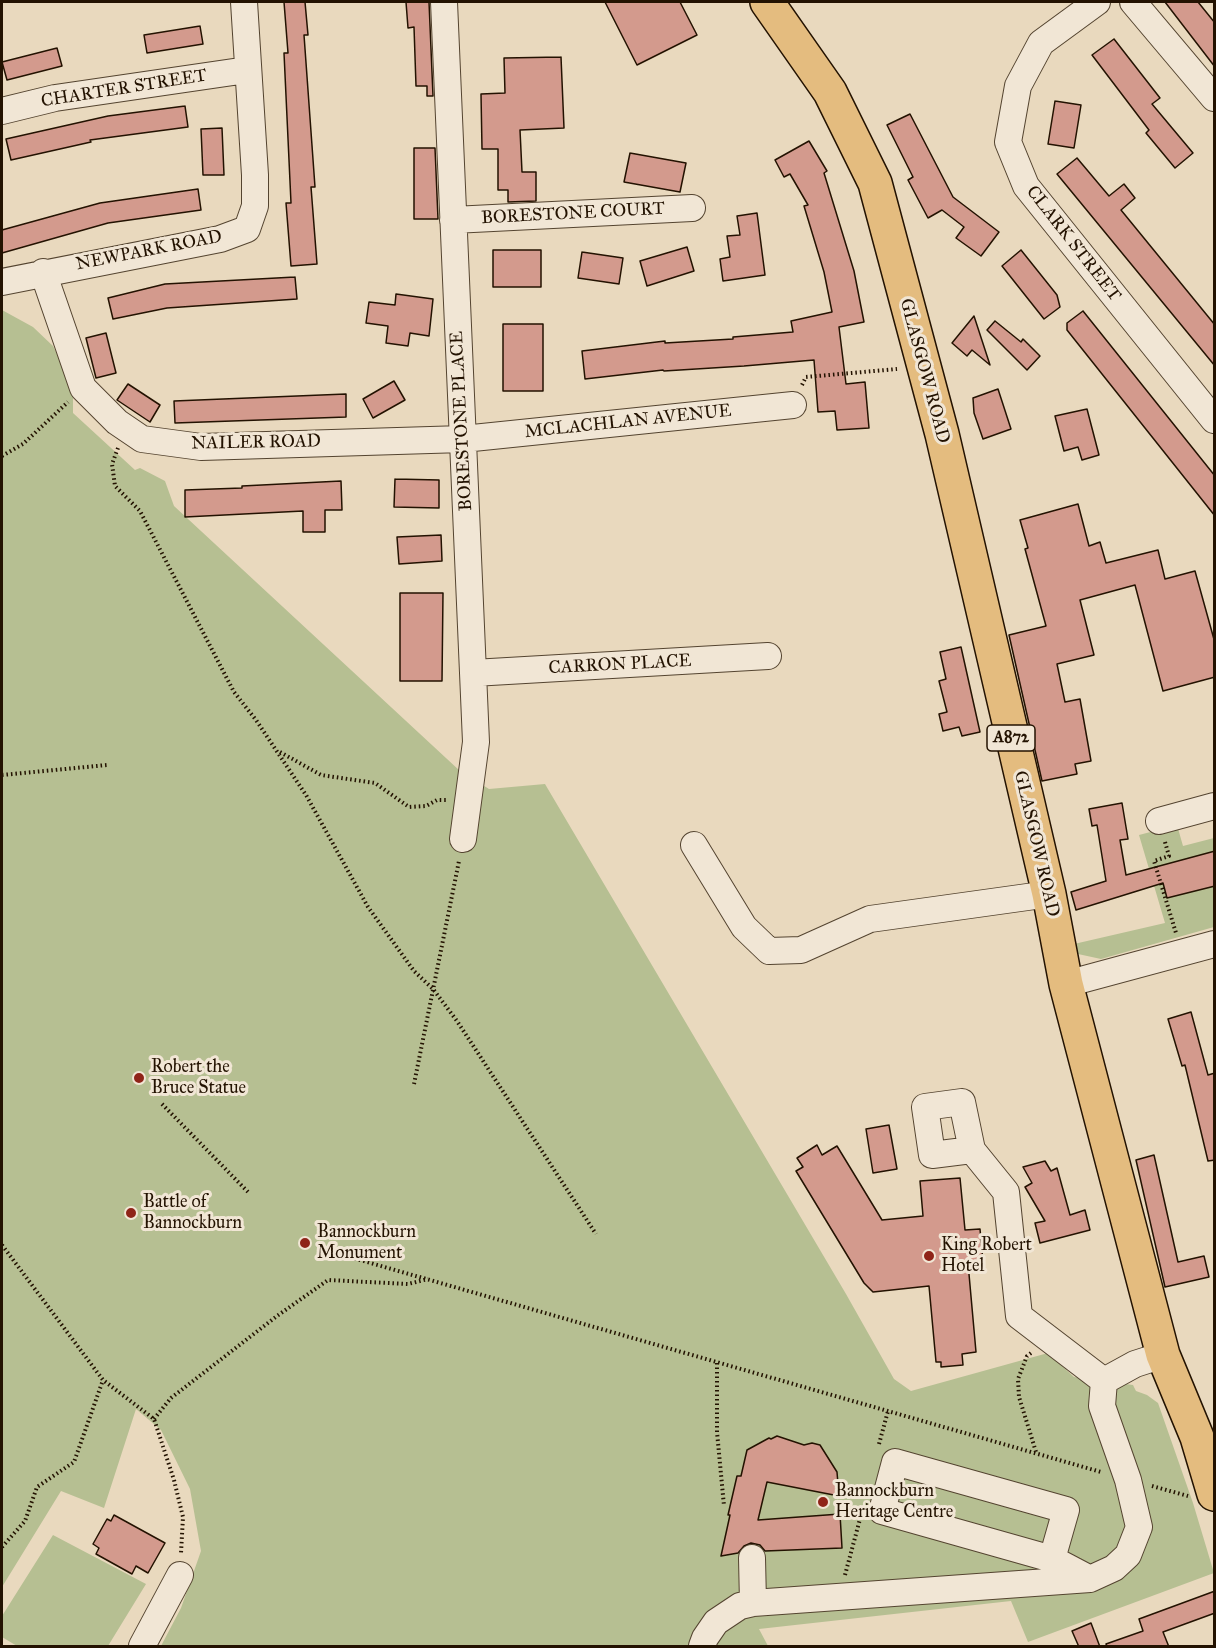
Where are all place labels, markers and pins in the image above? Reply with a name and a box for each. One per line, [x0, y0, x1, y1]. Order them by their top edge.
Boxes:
place label: Robert the Bruce Statue [151, 1057, 246, 1100]
marker: Robert the Bruce Statue [132, 1071, 146, 1085]
place label: Battle of Bannockburn [143, 1192, 242, 1234]
marker: Battle of Bannockburn [124, 1206, 138, 1220]
place label: Bannockburn Monument [317, 1222, 416, 1264]
place label: King Robert Hotel [941, 1235, 1032, 1278]
marker: Bannockburn Monument [298, 1236, 312, 1250]
marker: King Robert Hotel [922, 1249, 936, 1263]
place label: Bannockburn Heritage Centre [835, 1481, 953, 1524]
marker: Bannockburn Heritage Centre [816, 1495, 830, 1509]

